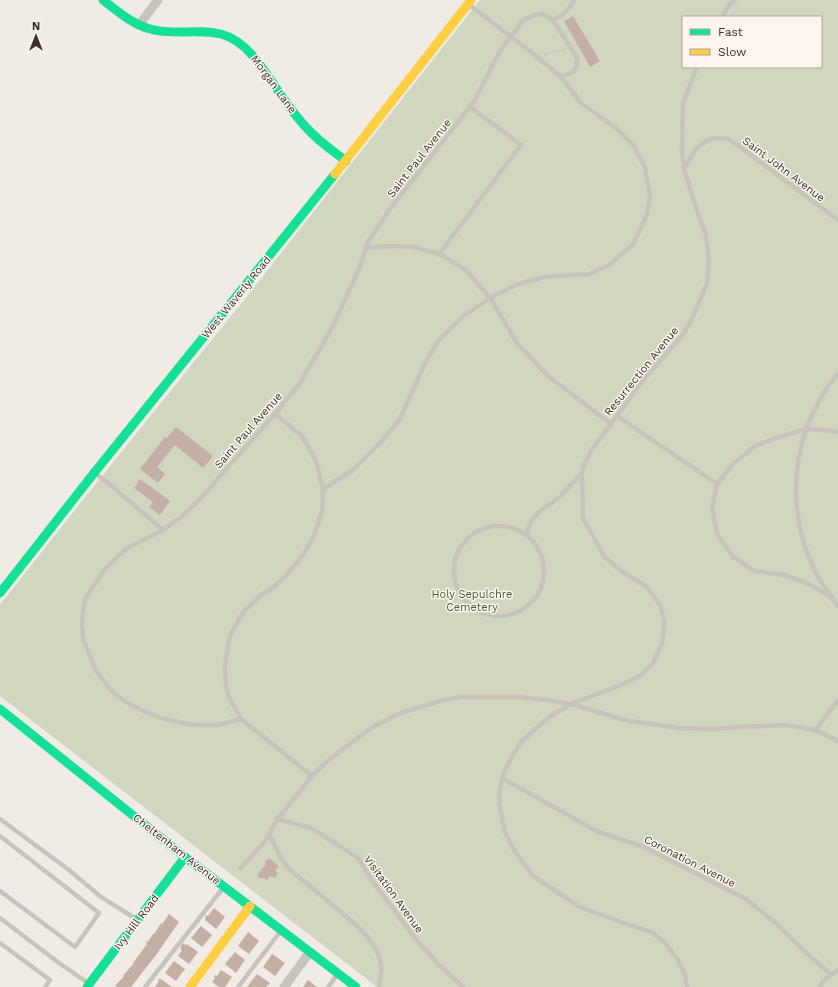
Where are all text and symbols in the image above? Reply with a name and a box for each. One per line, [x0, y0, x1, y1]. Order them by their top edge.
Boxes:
north arrow [16, 16, 56, 56]
legend [682, 16, 822, 68]
text: N [32, 20, 40, 33]
text: Fast [718, 25, 743, 39]
text: Slow [718, 45, 746, 59]
street label: Morgan Lane [248, 53, 299, 116]
street label: Saint Paul Avenue [385, 116, 454, 200]
street label: Saint John Avenue [740, 134, 827, 205]
street label: West Waverly Road [199, 253, 274, 341]
street label: Resurrection Avenue [602, 324, 681, 418]
street label: Saint Paul Avenue [212, 390, 285, 471]
park label: Holy Sepulchre Cemetery [432, 588, 512, 614]
street label: Cheltenham Avenue [130, 811, 223, 888]
street label: Coronation Avenue [642, 833, 738, 890]
street label: Visitation Avenue [361, 853, 426, 936]
street label: Ivy Hill Road [111, 892, 161, 953]

